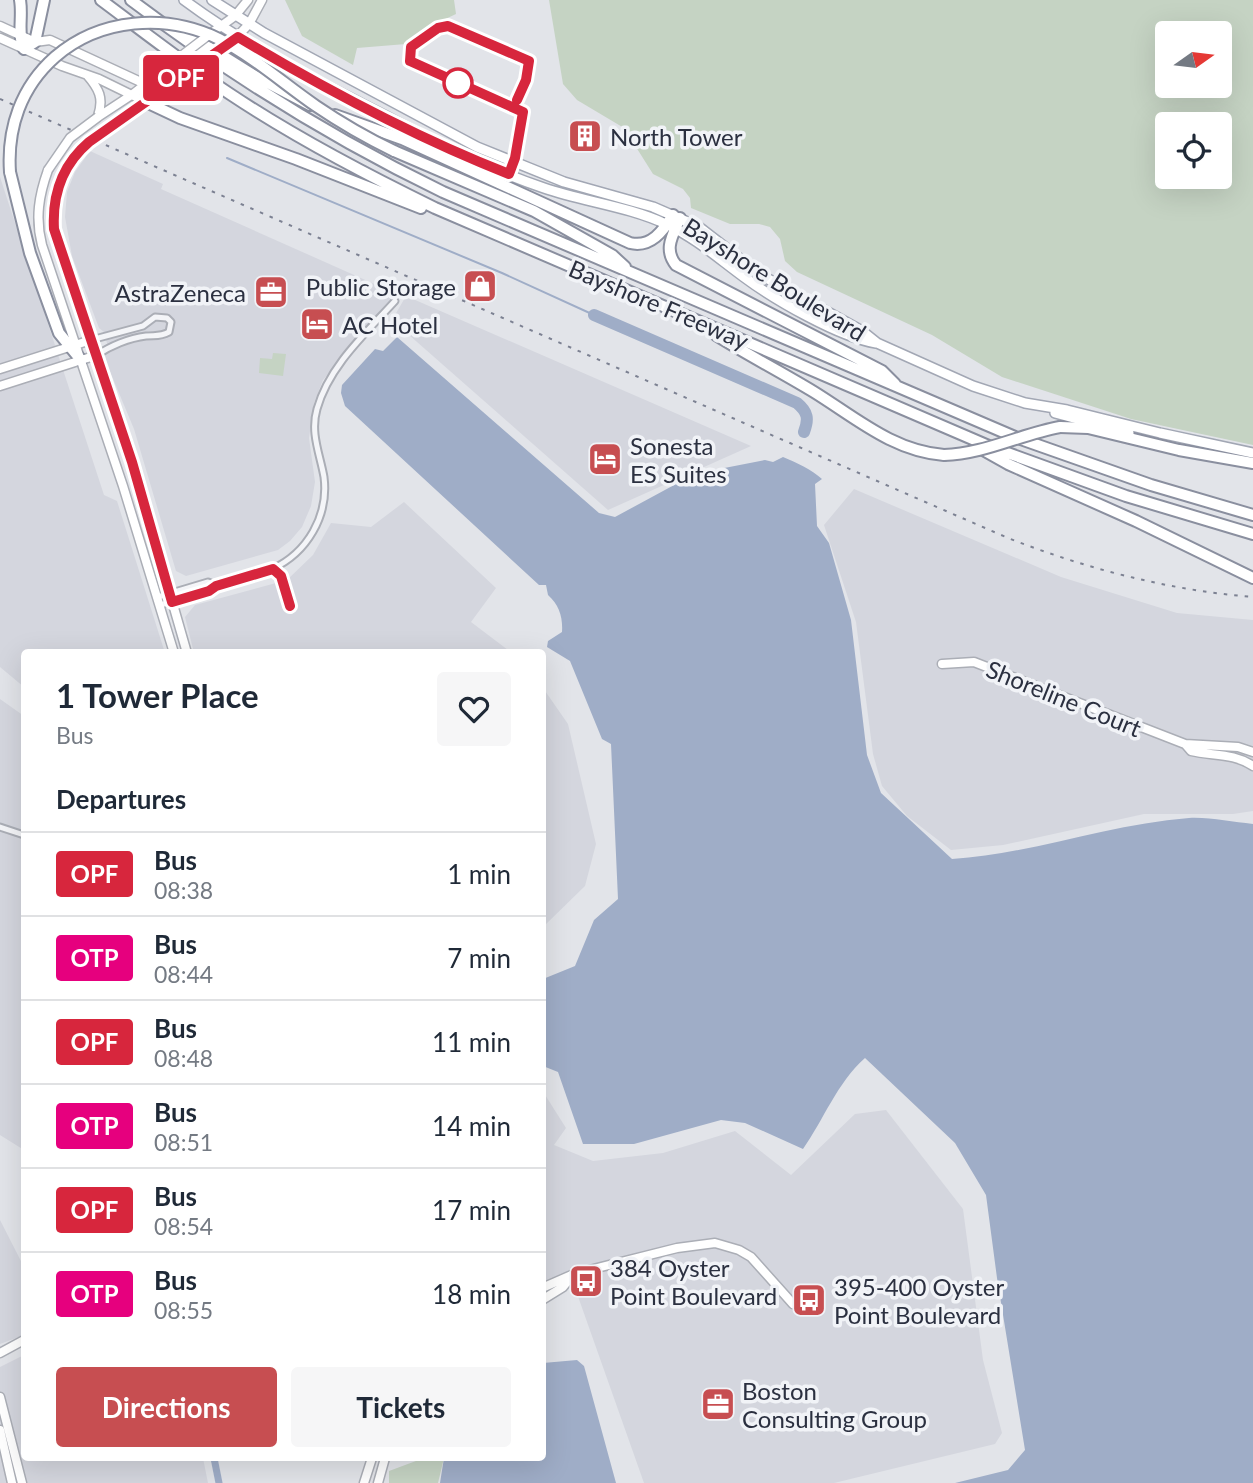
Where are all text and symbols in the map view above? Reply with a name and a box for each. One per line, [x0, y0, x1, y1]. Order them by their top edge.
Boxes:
north arrow [1155, 21, 1232, 98]
map controls [1155, 21, 1232, 189]
line badge: OPF [141, 55, 221, 101]
text: OPF [157, 63, 205, 92]
unlabelled marker [443, 68, 473, 98]
button: locate [1155, 112, 1232, 189]
building icon: North Tower [566, 117, 604, 155]
place label: North Tower [610, 122, 743, 151]
street label: Bayshore Boulevard [678, 211, 872, 347]
street label: Bayshore Freeway [565, 253, 754, 355]
shop icon: Public Storage [461, 267, 499, 305]
place label: Public Storage [306, 272, 456, 301]
office icon: AstraZeneca [252, 273, 290, 311]
place label: AstraZeneca [115, 278, 246, 307]
hotel icon: AC Hotel [298, 305, 336, 343]
place label: AC Hotel [342, 310, 438, 339]
place label: Sonesta ES Suites [630, 431, 727, 488]
hotel icon: Sonesta ES Suites [586, 440, 624, 478]
street label: Shoreline Court [982, 654, 1146, 742]
button: heart [437, 672, 511, 746]
text: 1 Tower Place [56, 675, 259, 715]
text: Bus [56, 721, 93, 749]
text: Departures [56, 783, 186, 815]
text: Bus [154, 844, 197, 876]
text: 1 min [447, 858, 511, 890]
text: OPF [71, 859, 118, 888]
text: 08:38 [154, 876, 213, 904]
text: Bus [154, 928, 197, 960]
text: 7 min [447, 942, 511, 974]
text: OTP [70, 943, 119, 972]
text: 08:44 [154, 960, 213, 988]
text: Bus [154, 1012, 197, 1044]
text: 11 min [432, 1026, 511, 1058]
text: OPF [71, 1027, 118, 1056]
text: 08:48 [154, 1044, 213, 1072]
text: Bus [154, 1096, 197, 1128]
text: 14 min [432, 1110, 511, 1142]
text: OTP [70, 1111, 119, 1140]
text: 08:51 [154, 1128, 213, 1156]
text: Bus [154, 1180, 197, 1212]
text: 17 min [432, 1194, 511, 1226]
text: OPF [71, 1195, 118, 1224]
text: 08:54 [154, 1212, 213, 1240]
place label: 384 Oyster Point Boulevard [610, 1253, 777, 1310]
bus stop icon: 384 Oyster Point Boulevard [567, 1262, 605, 1300]
text: Bus [154, 1264, 197, 1296]
place label: 395-400 Oyster Point Boulevard [834, 1272, 1004, 1329]
text: 18 min [432, 1278, 511, 1310]
text: OTP [70, 1279, 119, 1308]
bus stop icon: 395-400 Oyster Point Boulevard [790, 1281, 828, 1319]
text: 08:55 [154, 1296, 213, 1324]
button: Directions [56, 1367, 277, 1447]
button: Tickets [291, 1367, 511, 1447]
place label: Boston Consulting Group [742, 1376, 927, 1433]
office icon: Boston Consulting Group [699, 1385, 737, 1423]

